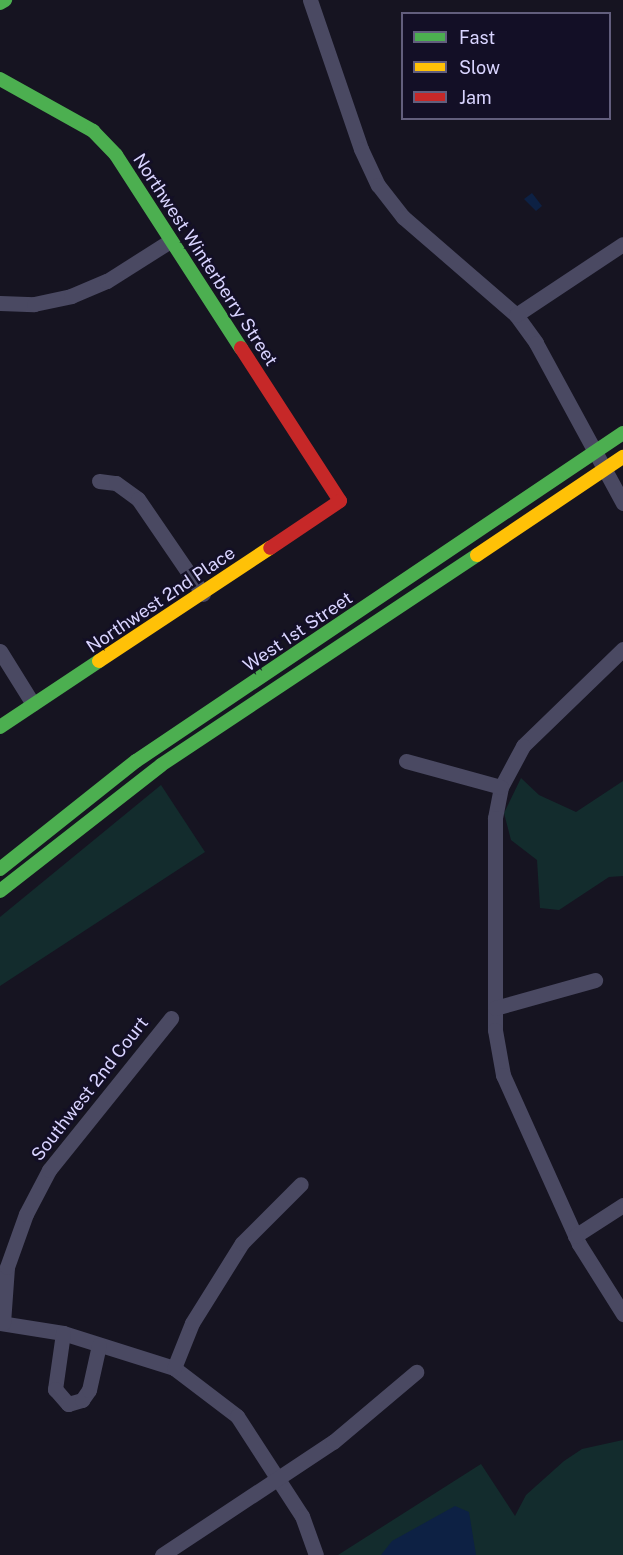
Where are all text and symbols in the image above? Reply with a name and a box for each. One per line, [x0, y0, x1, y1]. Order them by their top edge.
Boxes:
legend [401, 12, 611, 120]
text: Fast [459, 27, 495, 48]
text: Slow [459, 57, 500, 78]
text: Jam [459, 87, 492, 108]
street label: Northwest Winterberry Street [128, 150, 282, 370]
street label: Northwest 2nd Place [83, 542, 239, 658]
street label: West 1st Street [239, 588, 357, 676]
street label: Southwest 2nd Court [27, 1013, 153, 1165]

